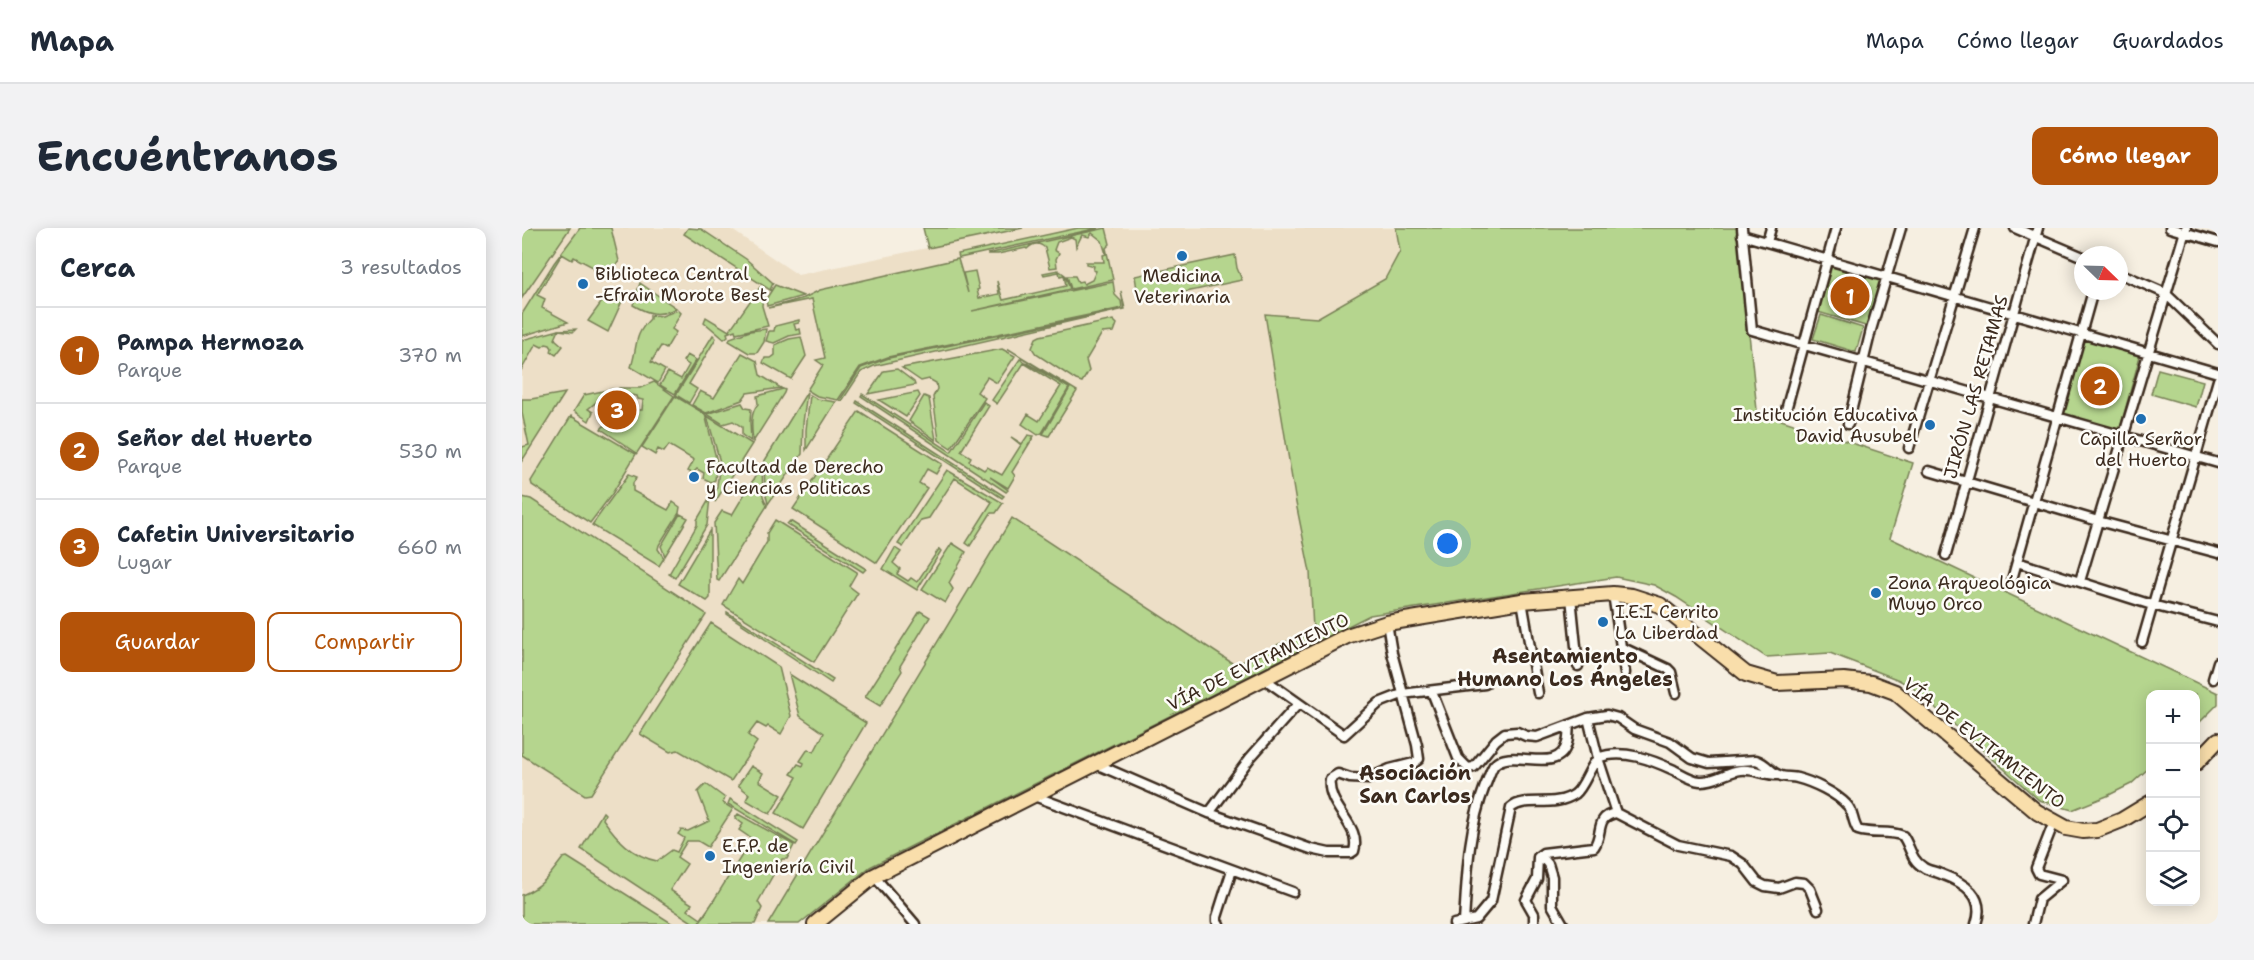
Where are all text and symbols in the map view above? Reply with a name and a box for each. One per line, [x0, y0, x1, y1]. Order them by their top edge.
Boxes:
text: Mapa [30, 22, 114, 60]
text: Mapa [1866, 27, 1924, 55]
text: Cómo llegar [1957, 27, 2079, 55]
text: Guardados [2112, 27, 2224, 55]
button: Cómo llegar [2032, 127, 2218, 185]
text: Encuéntranos [36, 128, 338, 184]
north arrow [2074, 246, 2128, 300]
marker: Medicina Veterinaria [1175, 249, 1189, 263]
text: Cerca [60, 250, 135, 285]
text: 3 resultados [340, 254, 462, 280]
place label: Biblioteca Central -Efrain Morote Best [595, 262, 767, 307]
place label: Medicina Veterinaria [1134, 264, 1230, 309]
pin: 1 [1830, 274, 1870, 318]
marker: Biblioteca Central -Efrain Morote Best [576, 277, 590, 291]
street label: JIRÓN LAS RETAMAS [1938, 292, 2014, 482]
text: Pampa Hermoza [117, 328, 304, 357]
text: 1 [75, 342, 84, 368]
text: 370 m [398, 342, 462, 368]
text: Parque [117, 357, 182, 383]
pin: 2 [2080, 364, 2120, 408]
pin: 3 [598, 388, 637, 432]
place label: Institución Educativa David Ausubel [1733, 403, 1919, 448]
marker: Capilla Serñor del Huerto [2134, 412, 2148, 426]
marker: Institución Educativa David Ausubel [1923, 418, 1937, 432]
text: Señor del Huerto [117, 424, 312, 453]
place label: Capilla Serñor del Huerto [2080, 427, 2202, 472]
text: 2 [73, 438, 87, 464]
text: 530 m [399, 438, 462, 464]
text: Parque [117, 453, 182, 479]
place label: Facultad de Derecho y Ciencias Politicas [706, 455, 884, 500]
marker: Facultad de Derecho y Ciencias Politicas [687, 470, 701, 484]
text: Cafetin Universitario [117, 520, 355, 549]
your location [1433, 529, 1462, 558]
text: 3 [73, 534, 87, 560]
text: 660 m [397, 534, 462, 560]
text: Lugar [117, 549, 173, 575]
place label: Zona Arqueológica Muyo Orco [1888, 571, 2051, 616]
marker: Zona Arqueológica Muyo Orco [1869, 586, 1883, 600]
place label: I.E.I Cerrito La Liberdad [1615, 600, 1719, 645]
street label: VÍA DE EVITAMIENTO [1163, 607, 1353, 717]
button: Guardar [60, 612, 255, 672]
button: Compartir [267, 612, 462, 672]
marker: I.E.I Cerrito La Liberdad [1596, 615, 1610, 629]
district label: Asentamiento Humano Los Ángeles [1457, 643, 1673, 692]
street label: VÍA DE EVITAMIENTO [1898, 672, 2070, 814]
map controls [2146, 690, 2200, 906]
button: + [2146, 690, 2200, 744]
button: − [2146, 744, 2200, 798]
district label: Asociación San Carlos [1359, 760, 1471, 809]
button: locate [2146, 798, 2200, 852]
place label: E.F.P. de Ingeniería Civil [722, 834, 855, 879]
marker: E.F.P. de Ingeniería Civil [703, 849, 717, 863]
button: layers [2146, 852, 2200, 906]

